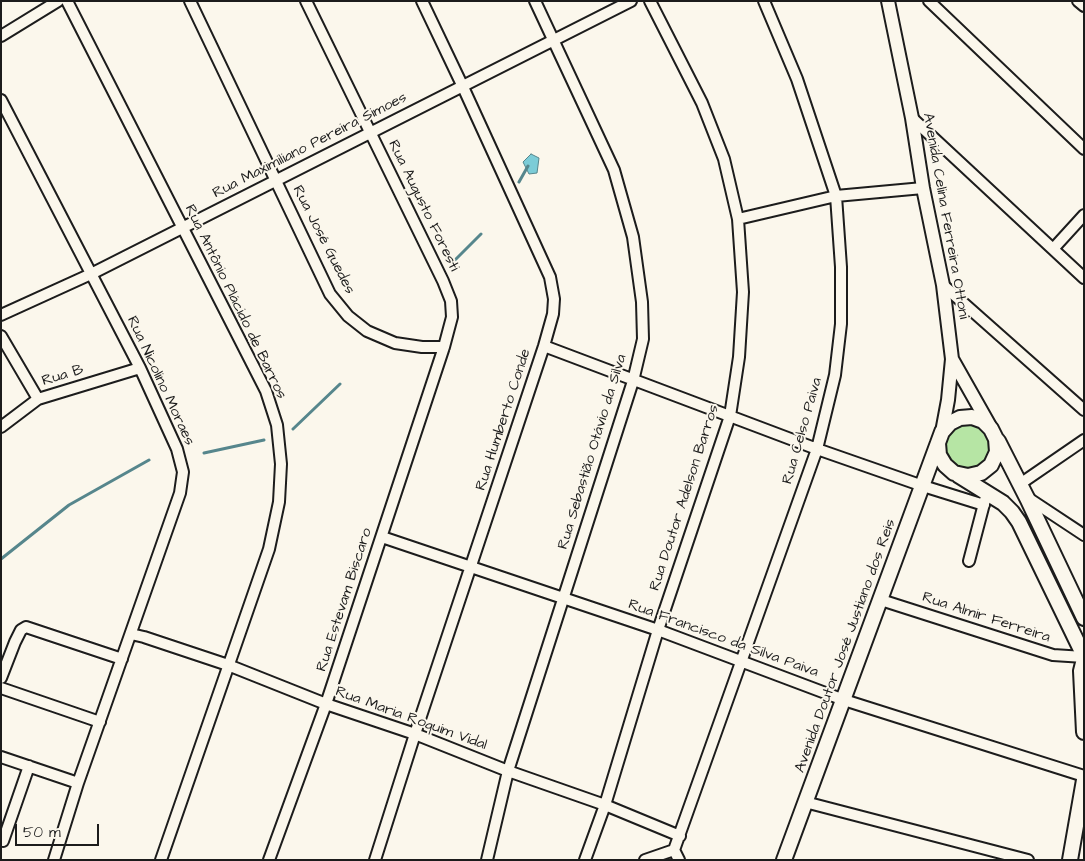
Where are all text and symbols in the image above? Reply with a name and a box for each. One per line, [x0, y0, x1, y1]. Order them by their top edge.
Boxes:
street label: Rua Maximiliano Pereira Simoes [210, 89, 410, 203]
street label: Avenida Celina Ferreira Ottoni [918, 112, 972, 320]
street label: Rua Augusto Foresti [383, 138, 463, 274]
street label: Rua José Guedes [288, 183, 358, 297]
street label: Rua Antônio Plácido de Barros [180, 202, 290, 402]
street label: Rua Nicolino Moraes [122, 314, 198, 448]
street label: Rua Humberto Conde [473, 347, 535, 493]
street label: Rua Sebastião Otávio da Silva [555, 352, 631, 552]
street label: Rua B [40, 361, 86, 391]
street label: Rua Celso Paiva [779, 376, 827, 486]
street label: Rua Doutor Adelson Barros [646, 403, 724, 593]
street label: Avenida Doutor José Justiano dos Reis [792, 517, 900, 775]
street label: Rua Estevam Biscaro [313, 526, 377, 674]
street label: Rua Almir Ferreira [920, 589, 1052, 647]
street label: Rua Francisco da Silva Paiva [626, 596, 820, 682]
street label: Rua Maria Roquim Vidal [333, 683, 489, 755]
scale bar [18, 814, 101, 846]
text: 50 m [23, 822, 61, 843]

